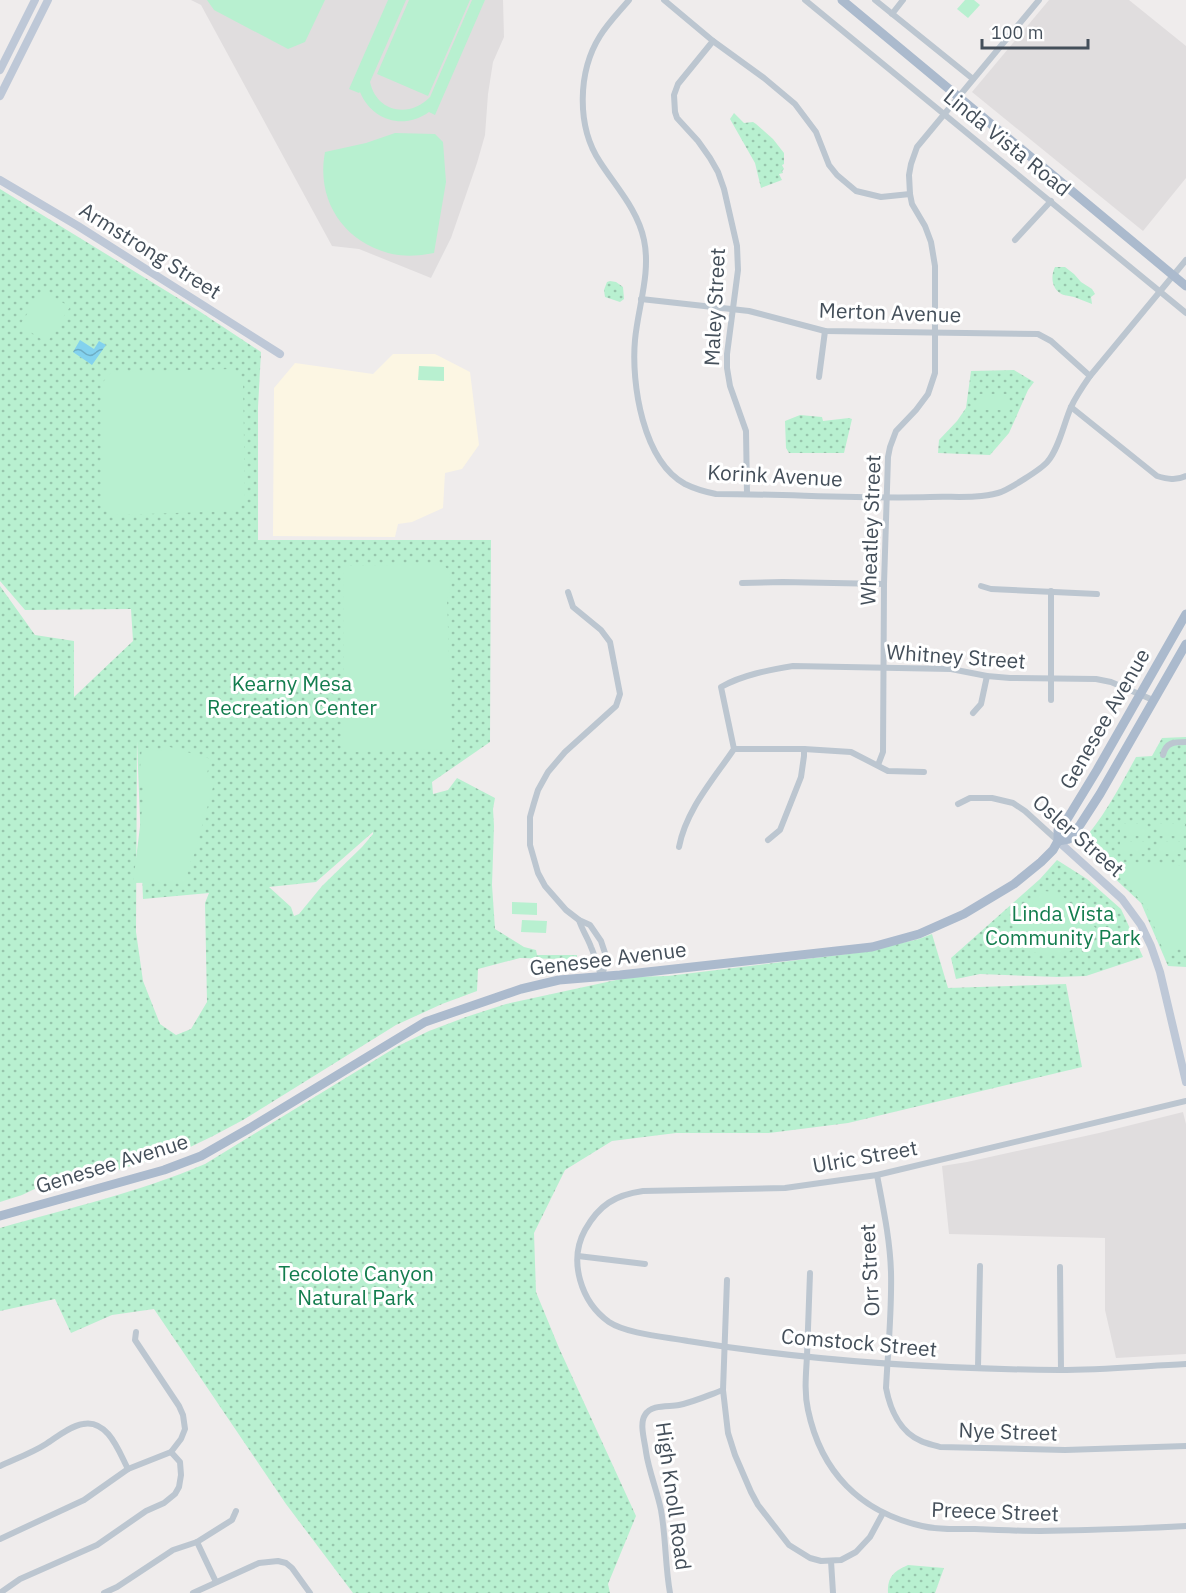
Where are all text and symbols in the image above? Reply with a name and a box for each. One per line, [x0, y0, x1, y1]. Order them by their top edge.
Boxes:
scale bar [982, 12, 1088, 50]
text: 100 m [991, 21, 1043, 44]
street label: Linda Vista Road [938, 82, 1077, 202]
street label: Armstrong Street [74, 195, 227, 305]
street label: Maley Street [697, 247, 731, 367]
street label: Merton Avenue [818, 296, 962, 328]
street label: Wheatley Street [853, 454, 887, 606]
street label: Korink Avenue [707, 457, 843, 493]
street label: Whitney Street [885, 637, 1027, 675]
street label: Genesee Avenue [1053, 643, 1156, 794]
park label: Kearny Mesa Recreation Center [207, 669, 377, 721]
street label: Osler Street [1027, 788, 1130, 883]
park label: Linda Vista Community Park [985, 899, 1141, 951]
street label: Genesee Avenue [528, 934, 688, 982]
street label: Genesee Avenue [32, 1127, 191, 1200]
street label: Ulric Street [810, 1133, 919, 1179]
street label: Orr Street [853, 1223, 885, 1317]
park label: Tecolote Canyon Natural Park [278, 1259, 434, 1311]
street label: Comstock Street [780, 1321, 938, 1363]
street label: Nye Street [958, 1415, 1058, 1447]
street label: High Knoll Road [650, 1420, 698, 1572]
street label: Preece Street [931, 1495, 1059, 1527]

